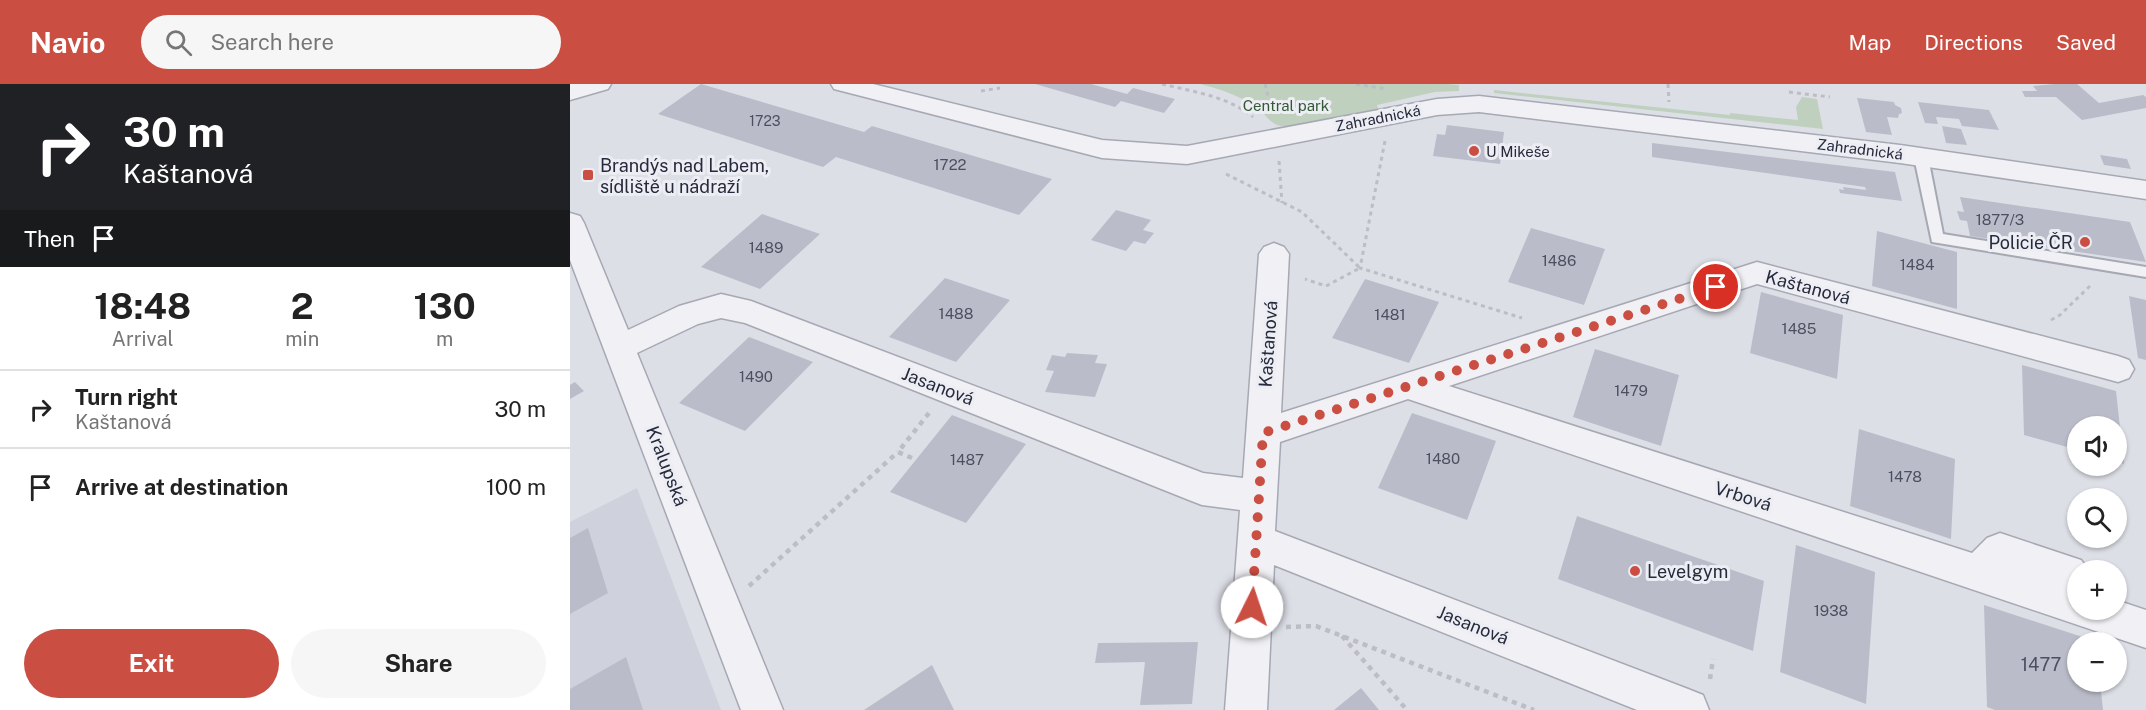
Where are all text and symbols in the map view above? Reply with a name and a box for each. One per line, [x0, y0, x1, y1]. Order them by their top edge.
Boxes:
search box [141, 15, 561, 69]
text: Navio [30, 26, 105, 59]
icon: search [162, 26, 195, 59]
text: Search here [210, 29, 334, 55]
text: Map [1849, 30, 1891, 55]
text: Directions [1924, 30, 2023, 55]
text: Saved [2056, 30, 2116, 55]
park label: Central park [1243, 97, 1329, 114]
street label: Zahradnická [1334, 101, 1422, 135]
text: 30 m [123, 107, 225, 156]
icon: right [24, 108, 102, 186]
house number: 1723 [749, 113, 781, 129]
street label: Zahradnická [1816, 135, 1904, 163]
place label: U Mikeše [1486, 143, 1550, 160]
marker: U Mikeše [1467, 144, 1481, 158]
place label: Brandýs nad Labem, sídliště u nádraží [600, 155, 769, 197]
house number: 1722 [933, 156, 967, 173]
text: Kaštanová [123, 157, 254, 189]
marker: Brandýs nad Labem, sídliště u nádraží [581, 168, 595, 182]
house number: 1877/3 [1976, 211, 2024, 228]
icon: arrive [87, 222, 120, 255]
text: Then [24, 226, 75, 252]
place label: Policie ČR [1989, 232, 2073, 253]
marker: Policie ČR [2078, 235, 2092, 249]
house number: 1489 [749, 239, 783, 256]
house number: 1486 [1542, 252, 1576, 269]
house number: 1484 [1900, 256, 1934, 273]
pin [1690, 261, 1741, 312]
street label: Kaštanová [1763, 266, 1853, 308]
icon: arrive [1699, 270, 1732, 303]
text: 18:48 [94, 285, 191, 327]
text: 2 [291, 285, 314, 327]
text: 130 [413, 285, 476, 327]
street label: Kaštanová [1254, 300, 1282, 388]
house number: 1488 [939, 305, 973, 322]
house number: 1481 [1374, 306, 1406, 323]
house number: 1485 [1782, 320, 1816, 337]
text: Arrival [112, 327, 174, 351]
text: min [285, 327, 319, 351]
text: m [436, 327, 453, 351]
street label: Jasanová [899, 363, 977, 409]
house number: 1490 [739, 368, 773, 385]
house number: 1479 [1614, 382, 1648, 399]
text: Turn right [75, 384, 178, 410]
icon: right [24, 393, 57, 426]
text: 30 m [494, 396, 546, 422]
text: Kaštanová [75, 410, 172, 434]
map controls [2067, 416, 2127, 692]
button: sound [2067, 416, 2127, 476]
street label: Kralupská [642, 423, 692, 509]
house number: 1480 [1426, 450, 1460, 467]
house number: 1487 [950, 451, 984, 468]
house number: 1478 [1888, 468, 1922, 485]
icon: arrive [24, 471, 57, 504]
text: Arrive at destination [75, 474, 288, 500]
text: 100 m [486, 474, 546, 500]
street label: Vrbová [1712, 477, 1774, 515]
button: search [2067, 488, 2127, 548]
button: + [2067, 560, 2127, 620]
place label: Levelgym [1647, 561, 1728, 582]
marker: Levelgym [1628, 564, 1642, 578]
position arrow [1220, 575, 1284, 639]
street label: Jasanová [1434, 601, 1512, 649]
house number: 1938 [1814, 602, 1848, 619]
button: Exit [24, 629, 279, 698]
button: Share [291, 629, 546, 698]
button: − [2067, 632, 2127, 692]
house number: 1477 [2021, 654, 2061, 675]

